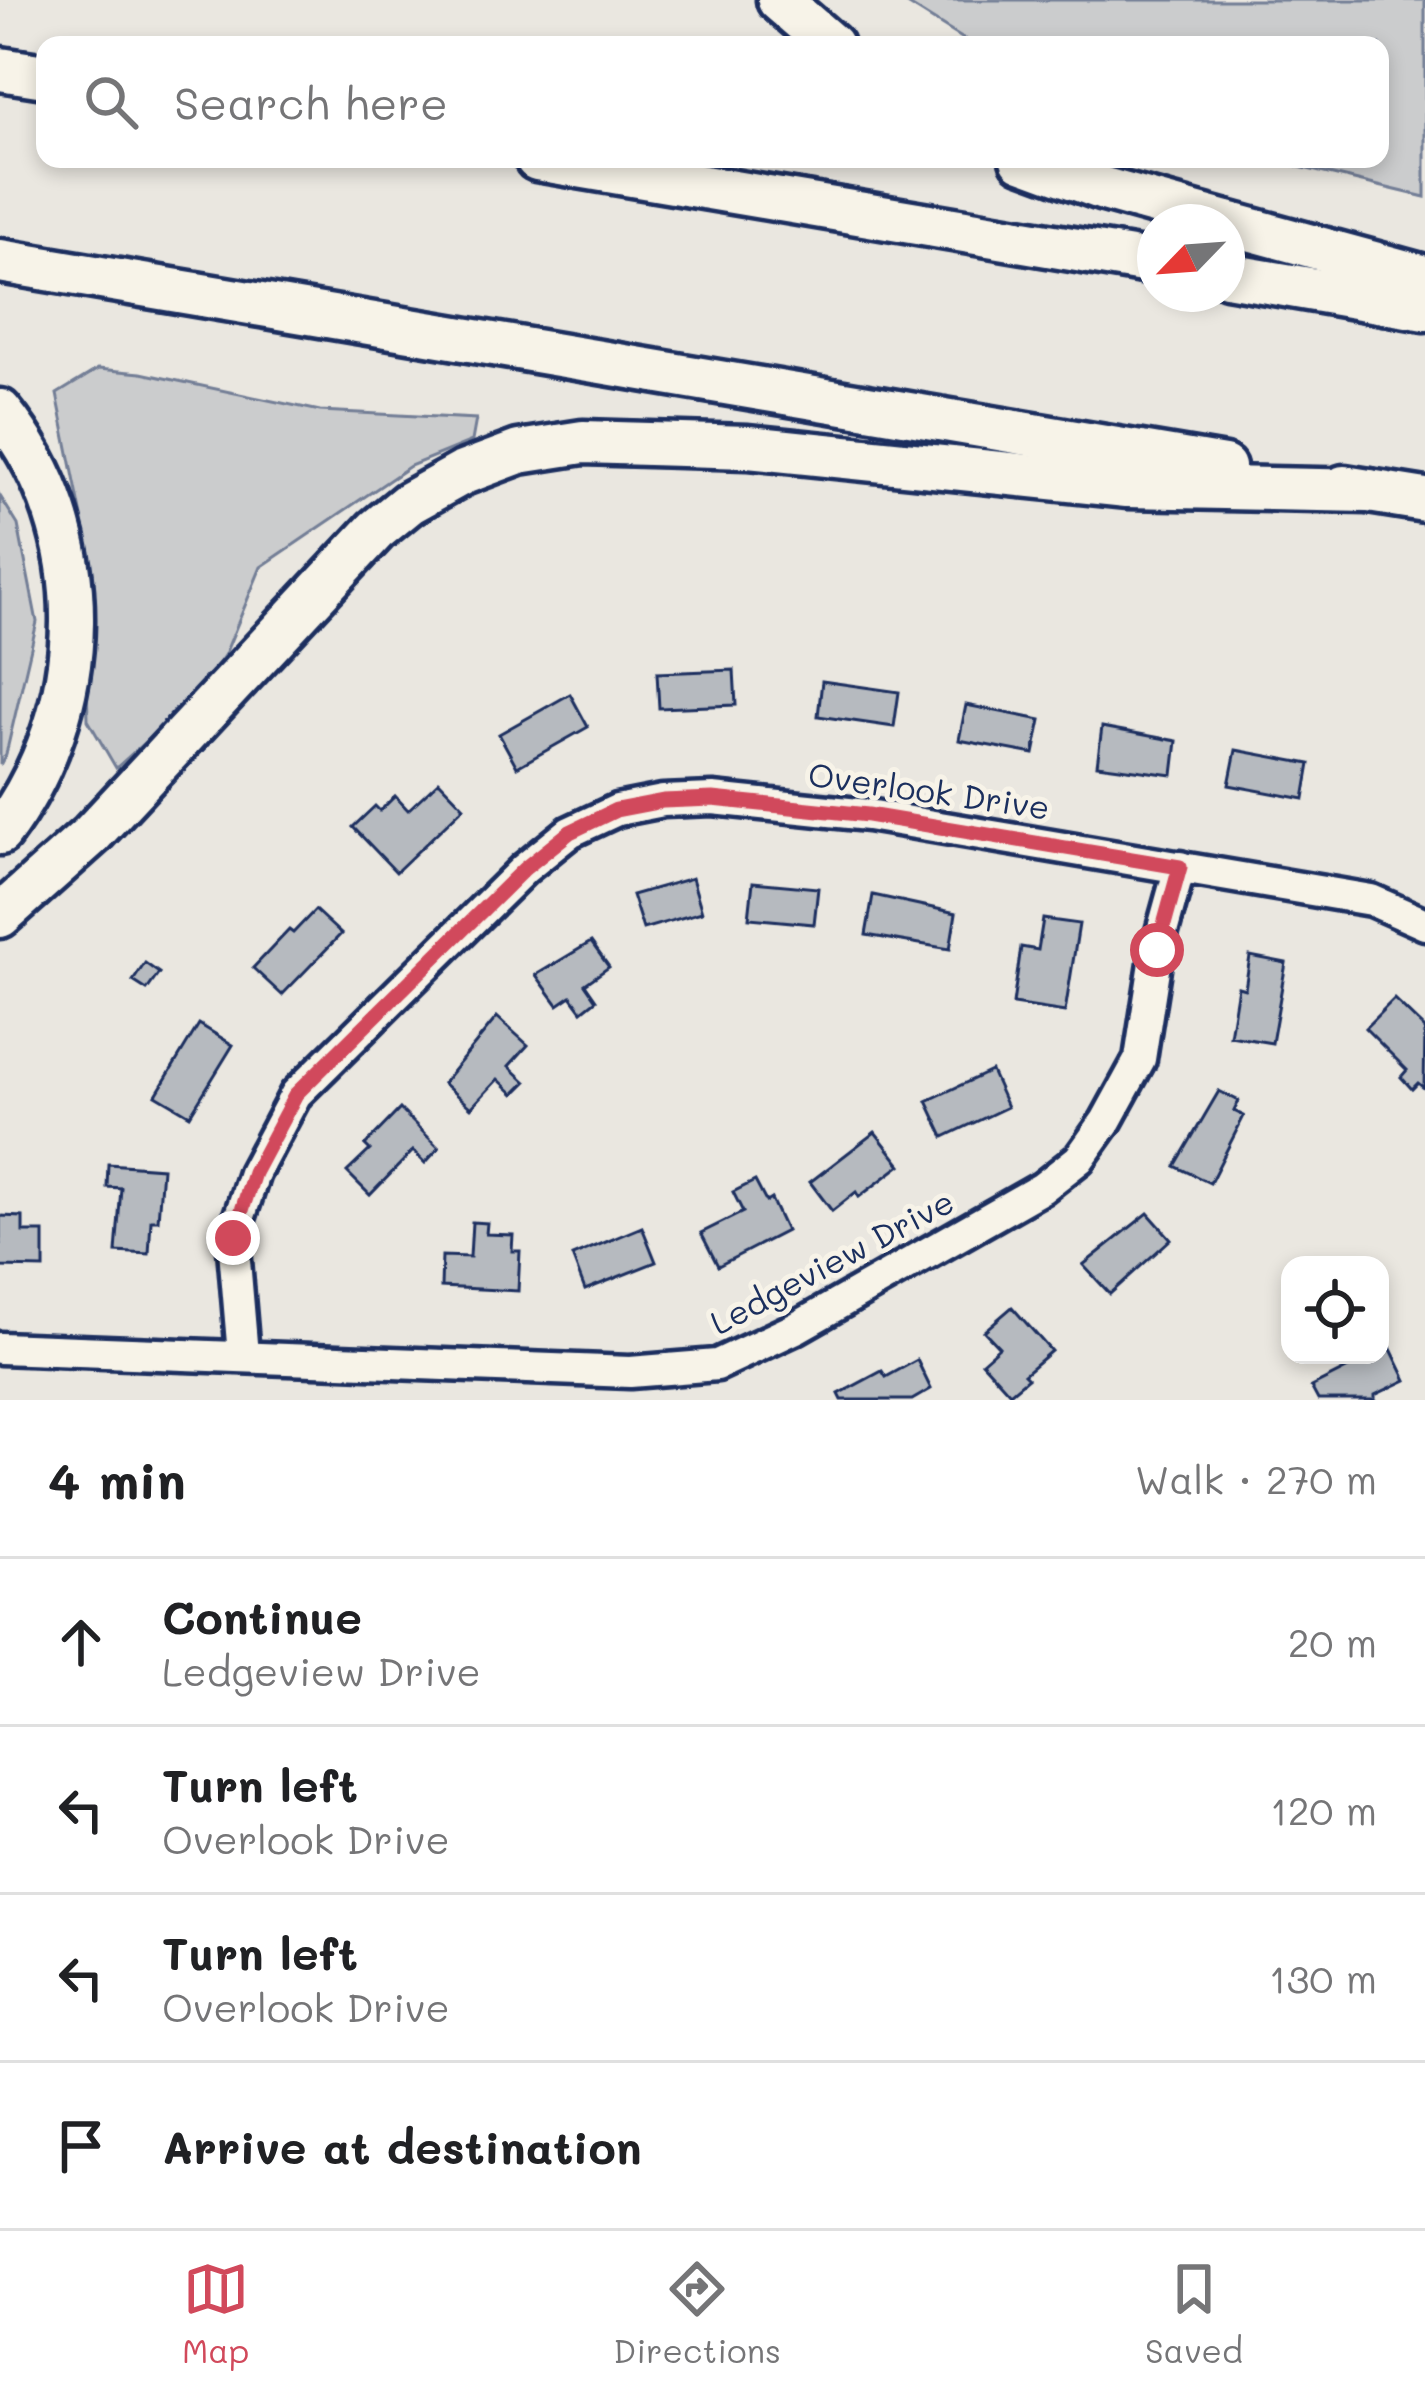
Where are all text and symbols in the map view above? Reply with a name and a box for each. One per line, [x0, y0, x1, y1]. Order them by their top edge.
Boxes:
search box [36, 36, 1389, 168]
icon: search [78, 69, 144, 135]
text: Search here [174, 73, 448, 131]
north arrow [1137, 204, 1245, 312]
street label: Overlook Drive [806, 751, 1053, 828]
route start [1130, 923, 1184, 977]
street label: Ledgeview Drive [702, 1178, 960, 1343]
route end [206, 1211, 260, 1265]
map controls [1281, 1256, 1389, 1364]
button: locate [1281, 1256, 1389, 1364]
text: 4 min [48, 1445, 186, 1512]
text: Walk · 270 m [1135, 1453, 1377, 1504]
text: Continue [162, 1587, 362, 1645]
icon: ahead [48, 1609, 114, 1675]
text: 20 m [1288, 1616, 1377, 1667]
text: Ledgeview Drive [162, 1645, 481, 1696]
text: Turn left [162, 1755, 358, 1813]
icon: left [48, 1777, 114, 1843]
text: 120 m [1270, 1784, 1377, 1835]
text: Overlook Drive [162, 1813, 450, 1864]
text: Turn left [162, 1923, 358, 1981]
icon: left [48, 1945, 114, 2011]
text: 130 m [1269, 1952, 1377, 2003]
text: Overlook Drive [162, 1981, 450, 2032]
icon: arrive [48, 2113, 114, 2179]
text: Arrive at destination [162, 2117, 642, 2175]
tab: Map [182, 2256, 249, 2371]
tab: Directions [613, 2256, 781, 2371]
tab: Saved [1145, 2256, 1243, 2371]

